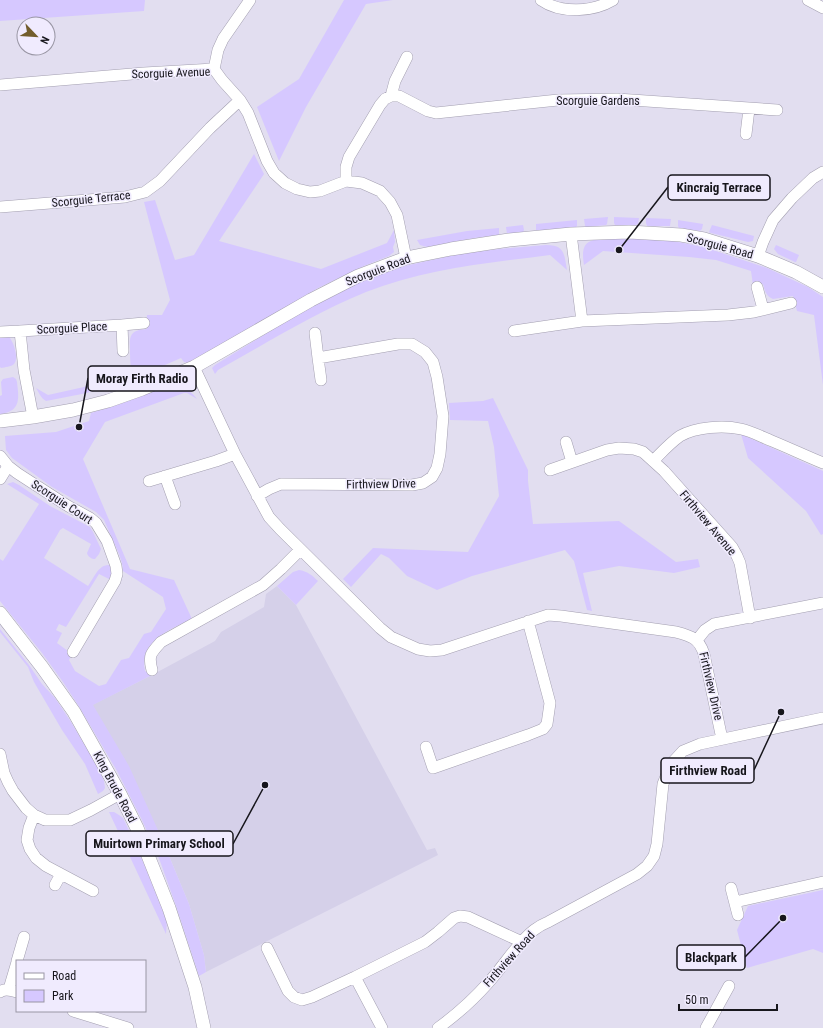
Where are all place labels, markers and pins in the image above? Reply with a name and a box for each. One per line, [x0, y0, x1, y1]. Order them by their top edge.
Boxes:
callout: Kincraig Terrace [668, 175, 770, 200]
callout: Moray Firth Radio [88, 366, 196, 391]
callout: Firthview Road [661, 758, 754, 783]
callout: Muirtown Primary School [86, 831, 233, 856]
callout: Blackpark [677, 945, 745, 970]

